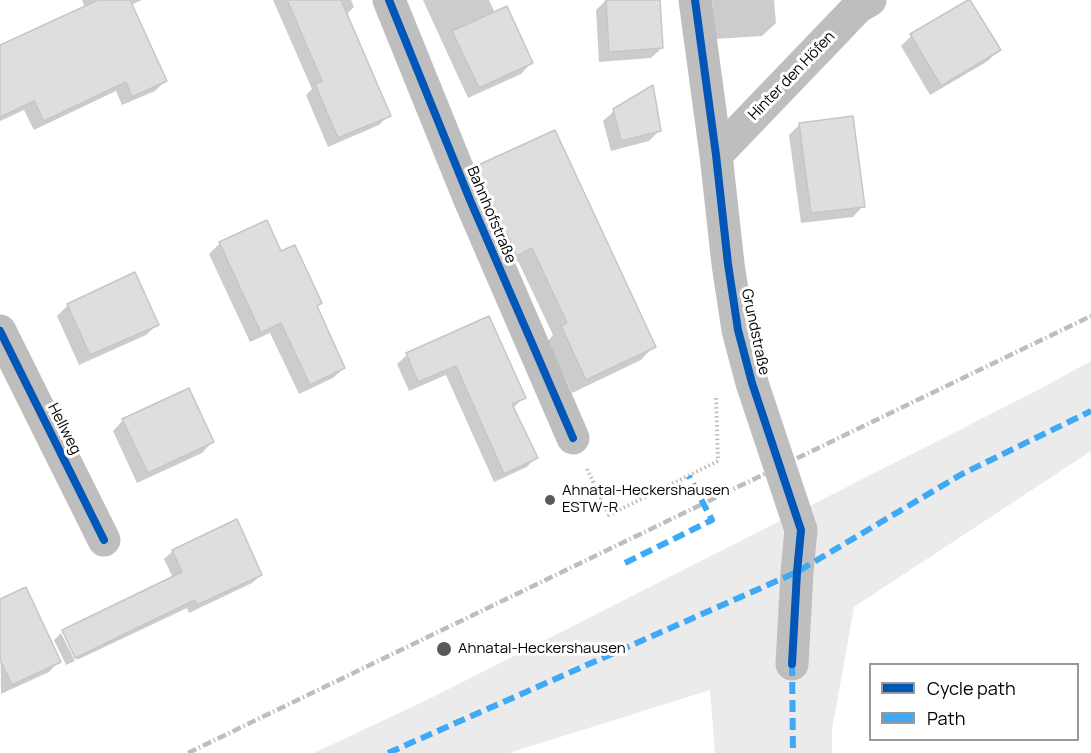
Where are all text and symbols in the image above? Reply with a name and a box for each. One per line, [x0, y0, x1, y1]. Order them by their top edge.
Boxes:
street label: Hinter den Höfen [745, 28, 839, 124]
street label: Bahnhofstraße [462, 164, 520, 266]
street label: Grundstraße [737, 287, 773, 377]
street label: Hellweg [44, 400, 84, 458]
place label: Ahnatal-Heckershausen ESTW-R [562, 482, 730, 517]
marker: Ahnatal-Heckershausen ESTW-R [543, 493, 557, 507]
marker: Ahnatal-Heckershausen [435, 640, 453, 658]
place label: Ahnatal-Heckershausen [458, 640, 626, 658]
legend [869, 663, 1079, 741]
text: Cycle path [927, 676, 1016, 700]
text: Path [927, 706, 965, 730]

